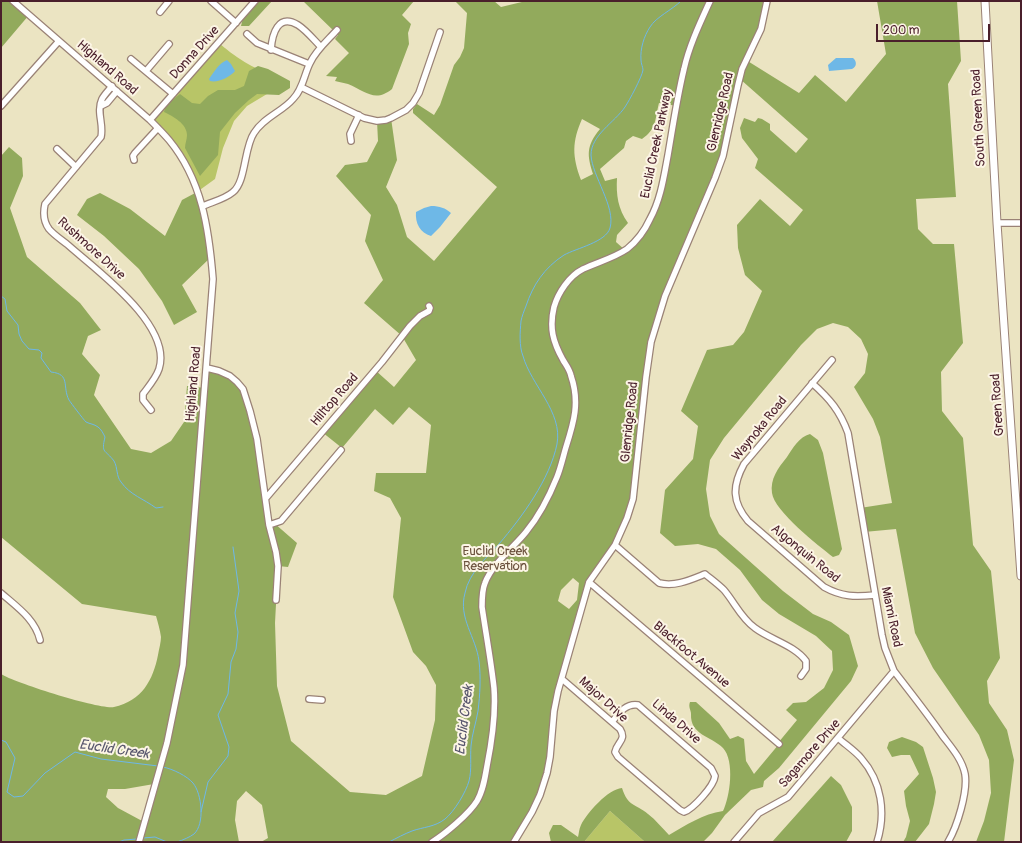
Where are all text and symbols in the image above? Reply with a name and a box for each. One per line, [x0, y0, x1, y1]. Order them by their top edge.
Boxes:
scale bar [878, 16, 992, 42]
street label: Donna Drive [167, 23, 223, 83]
text: 200 m [883, 23, 919, 38]
street label: Highland Road [73, 37, 141, 99]
street label: South Green Road [969, 69, 989, 167]
street label: Glenridge Road [704, 71, 738, 153]
street label: Euclid Creek Parkway [638, 88, 676, 200]
street label: Rushmore Drive [54, 214, 128, 284]
street label: Highland Road [183, 346, 205, 422]
street label: Hilltop Road [308, 370, 362, 430]
street label: Green Road [988, 373, 1008, 437]
street label: Glenridge Road [618, 381, 642, 463]
street label: Waynoka Road [729, 394, 791, 464]
street label: Algonquin Road [767, 521, 843, 587]
park label: Euclid Creek Reservation [462, 544, 528, 575]
street label: Miami Road [877, 585, 905, 649]
street label: Blackfoot Avenue [650, 618, 732, 692]
street label: Major Drive [575, 674, 631, 726]
water label: Euclid Creek [452, 684, 478, 756]
street label: Linda Drive [648, 696, 704, 748]
street label: Sagamore Drive [776, 716, 844, 792]
water label: Euclid Creek [78, 737, 150, 763]

